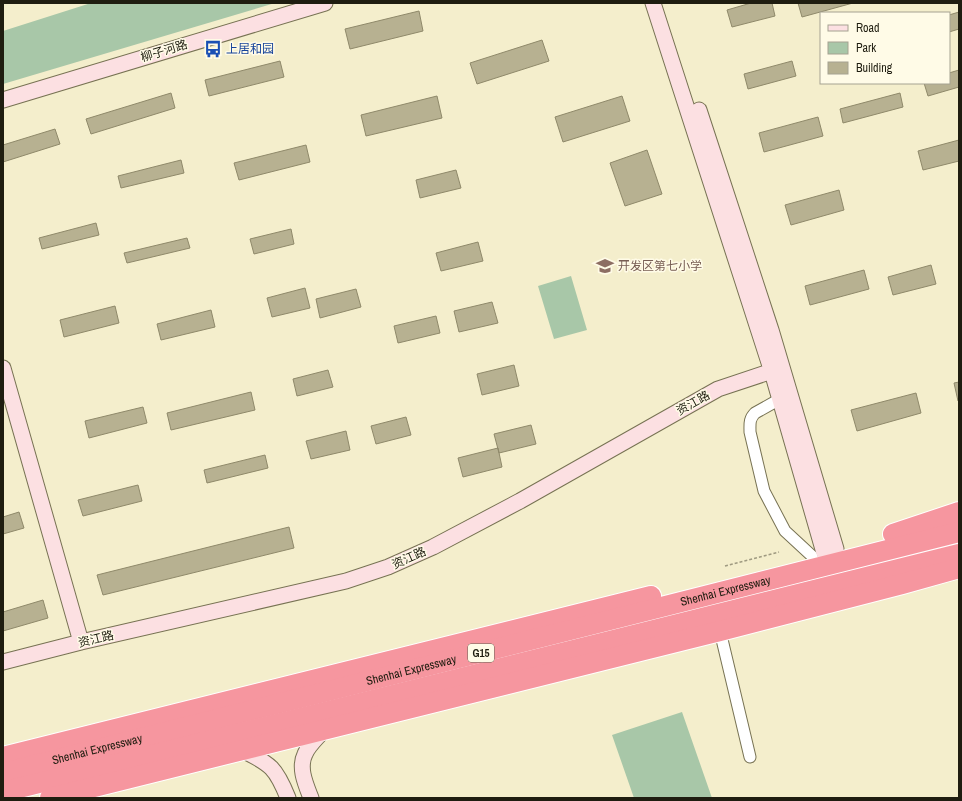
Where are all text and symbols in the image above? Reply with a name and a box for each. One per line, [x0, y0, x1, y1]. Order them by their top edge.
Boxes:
legend [820, 12, 950, 84]
text: Road [856, 20, 880, 36]
street label: 柳子河路 [139, 36, 189, 66]
bus stop icon: 上居和园 [203, 39, 223, 59]
text: Park [856, 40, 876, 56]
place label: 上居和园 [226, 41, 274, 57]
text: Building [856, 60, 893, 76]
school or university icon: 开发区第七小学 [595, 256, 615, 276]
place label: 开发区第七小学 [618, 258, 702, 274]
street label: 资江路 [673, 387, 713, 419]
street label: 资江路 [389, 543, 429, 573]
street label: Shenhai Expressway [679, 572, 772, 610]
street label: 资江路 [77, 627, 115, 651]
road number: G15 [468, 644, 494, 662]
street label: Shenhai Expressway [364, 651, 458, 689]
street label: Shenhai Expressway [50, 730, 144, 768]

